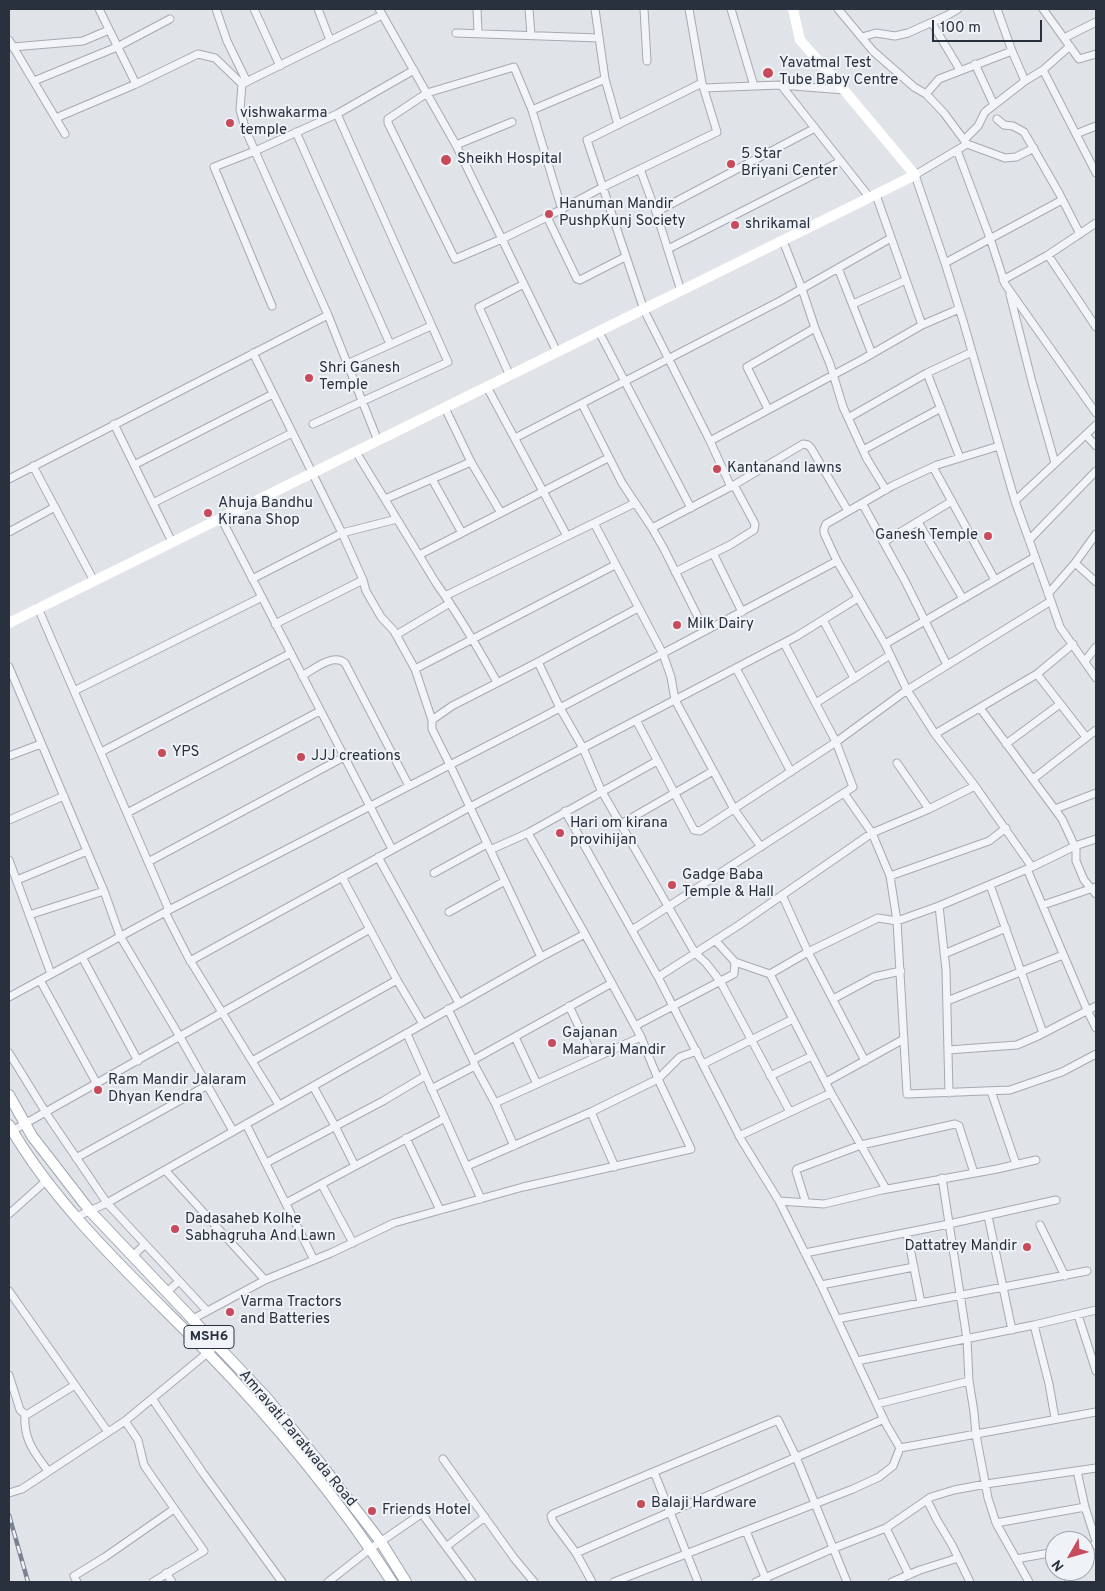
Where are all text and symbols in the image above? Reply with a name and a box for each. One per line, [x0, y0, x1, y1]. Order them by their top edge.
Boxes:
scale bar [935, 10, 1045, 42]
text: 100 m [940, 19, 981, 38]
place label: Yavatmal Test Tube Baby Centre [779, 55, 898, 90]
marker: Yavatmal Test Tube Baby Centre [761, 66, 775, 80]
place label: vishwakarma temple [240, 105, 327, 140]
marker: vishwakarma temple [224, 117, 236, 129]
place label: 5 Star Briyani Center [741, 146, 838, 181]
place label: Sheikh Hospital [457, 151, 562, 169]
marker: Sheikh Hospital [439, 153, 453, 167]
marker: 5 Star Briyani Center [725, 158, 737, 170]
place label: Hanuman Mandir PushpKunj Society [559, 196, 685, 231]
marker: Hanuman Mandir PushpKunj Society [543, 208, 555, 220]
place label: shrikamal [745, 216, 811, 234]
marker: shrikamal [729, 219, 741, 231]
place label: Shri Ganesh Temple [319, 360, 400, 395]
marker: Shri Ganesh Temple [303, 372, 315, 384]
place label: Kantanand lawns [727, 460, 842, 478]
marker: Kantanand lawns [711, 463, 723, 475]
place label: Ahuja Bandhu Kirana Shop [218, 495, 313, 530]
marker: Ahuja Bandhu Kirana Shop [202, 507, 214, 519]
place label: Ganesh Temple [875, 527, 978, 545]
marker: Ganesh Temple [982, 530, 994, 542]
place label: Milk Dairy [687, 616, 754, 634]
marker: Milk Dairy [671, 619, 683, 631]
place label: YPS [172, 744, 199, 762]
marker: YPS [156, 747, 168, 759]
place label: JJJ creations [311, 748, 401, 766]
marker: JJJ creations [295, 751, 307, 763]
place label: Hari om kirana provihijan [570, 815, 668, 850]
marker: Hari om kirana provihijan [554, 827, 566, 839]
place label: Gadge Baba Temple & Hall [682, 867, 774, 902]
marker: Gadge Baba Temple & Hall [666, 879, 678, 891]
place label: Gajanan Maharaj Mandir [562, 1025, 666, 1060]
marker: Gajanan Maharaj Mandir [546, 1037, 558, 1049]
place label: Ram Mandir Jalaram Dhyan Kendra [108, 1072, 247, 1107]
marker: Ram Mandir Jalaram Dhyan Kendra [92, 1084, 104, 1096]
place label: Dadasaheb Kolhe Sabhagruha And Lawn [185, 1211, 336, 1246]
marker: Dadasaheb Kolhe Sabhagruha And Lawn [169, 1223, 181, 1235]
place label: Dattatrey Mandir [905, 1238, 1017, 1256]
marker: Dattatrey Mandir [1021, 1241, 1033, 1253]
place label: Varma Tractors and Batteries [240, 1294, 342, 1329]
marker: Varma Tractors and Batteries [224, 1306, 236, 1318]
road number: MSH6 [184, 1325, 234, 1348]
street label: Amravati Paratwada Road [234, 1367, 360, 1511]
place label: Balaji Hardware [651, 1495, 756, 1513]
marker: Balaji Hardware [635, 1498, 647, 1510]
place label: Friends Hotel [382, 1502, 471, 1520]
marker: Friends Hotel [366, 1505, 378, 1517]
north arrow [1045, 1531, 1095, 1581]
text: N [1049, 1556, 1068, 1574]

